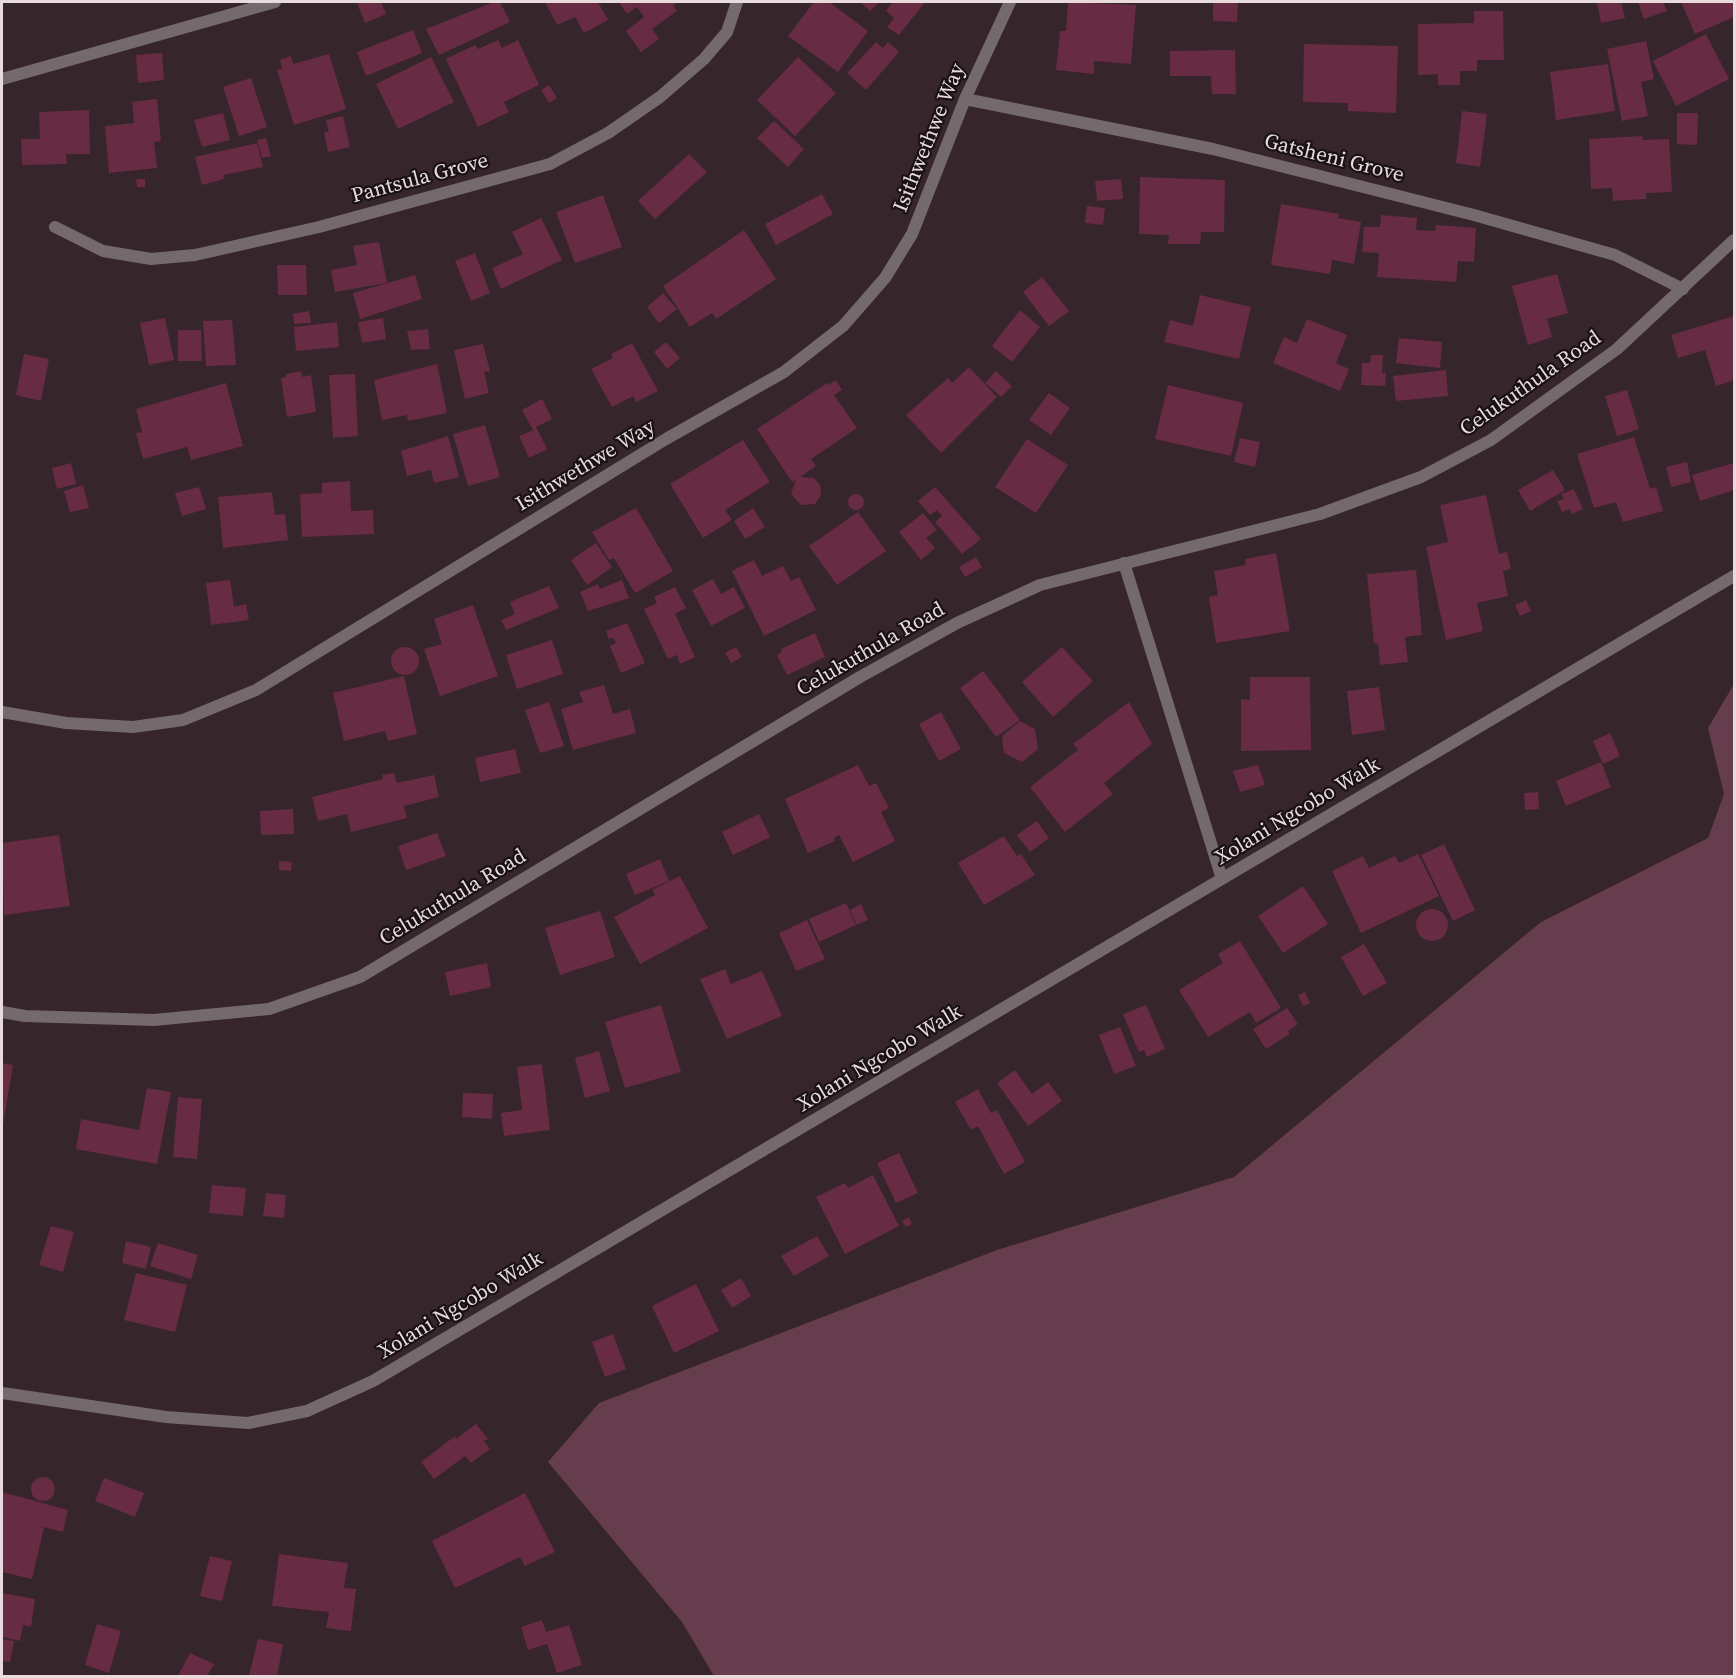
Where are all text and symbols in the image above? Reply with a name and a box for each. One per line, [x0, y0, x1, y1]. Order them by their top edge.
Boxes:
street label: Isithwethwe Way [889, 60, 971, 216]
street label: Gatsheni Grove [1261, 129, 1407, 189]
street label: Pantsula Grove [349, 149, 491, 209]
street label: Celukuthula Road [1456, 326, 1606, 442]
street label: Isithwethwe Way [512, 415, 660, 517]
street label: Celukuthula Road [793, 597, 949, 703]
street label: Xolani Ngcobo Walk [1211, 753, 1385, 871]
street label: Celukuthula Road [375, 844, 531, 952]
street label: Xolani Ngcobo Walk [793, 1000, 967, 1118]
street label: Xolani Ngcobo Walk [374, 1247, 548, 1365]

